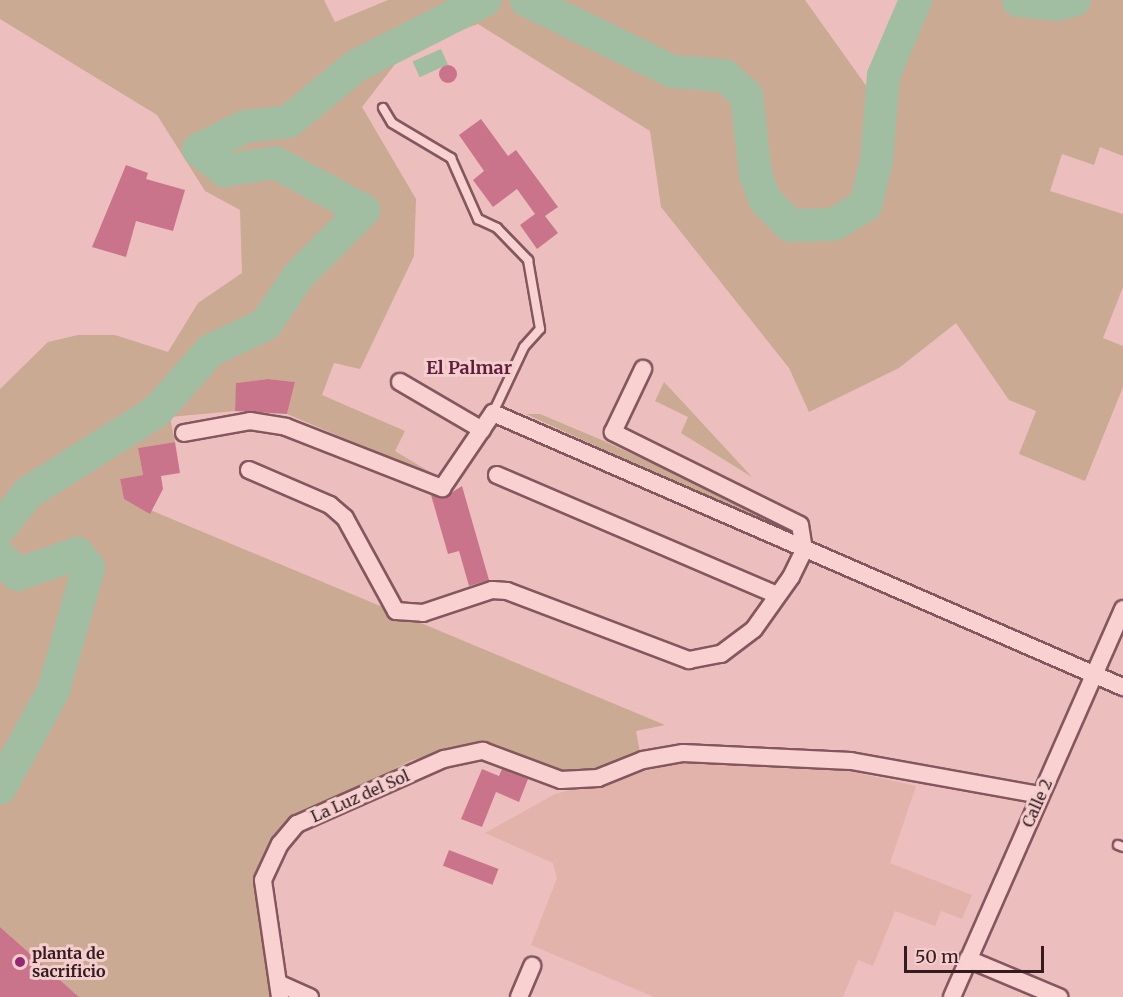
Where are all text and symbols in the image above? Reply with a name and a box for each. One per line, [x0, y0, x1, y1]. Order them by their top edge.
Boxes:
district label: El Palmar [426, 357, 512, 379]
street label: La Luz del Sol [308, 766, 412, 826]
street label: Calle 2 [1018, 776, 1056, 830]
scale bar [907, 934, 1046, 972]
place label: planta de sacrificio [32, 943, 106, 981]
text: 50 m [915, 945, 959, 968]
marker: planta de sacrificio [13, 955, 27, 969]

